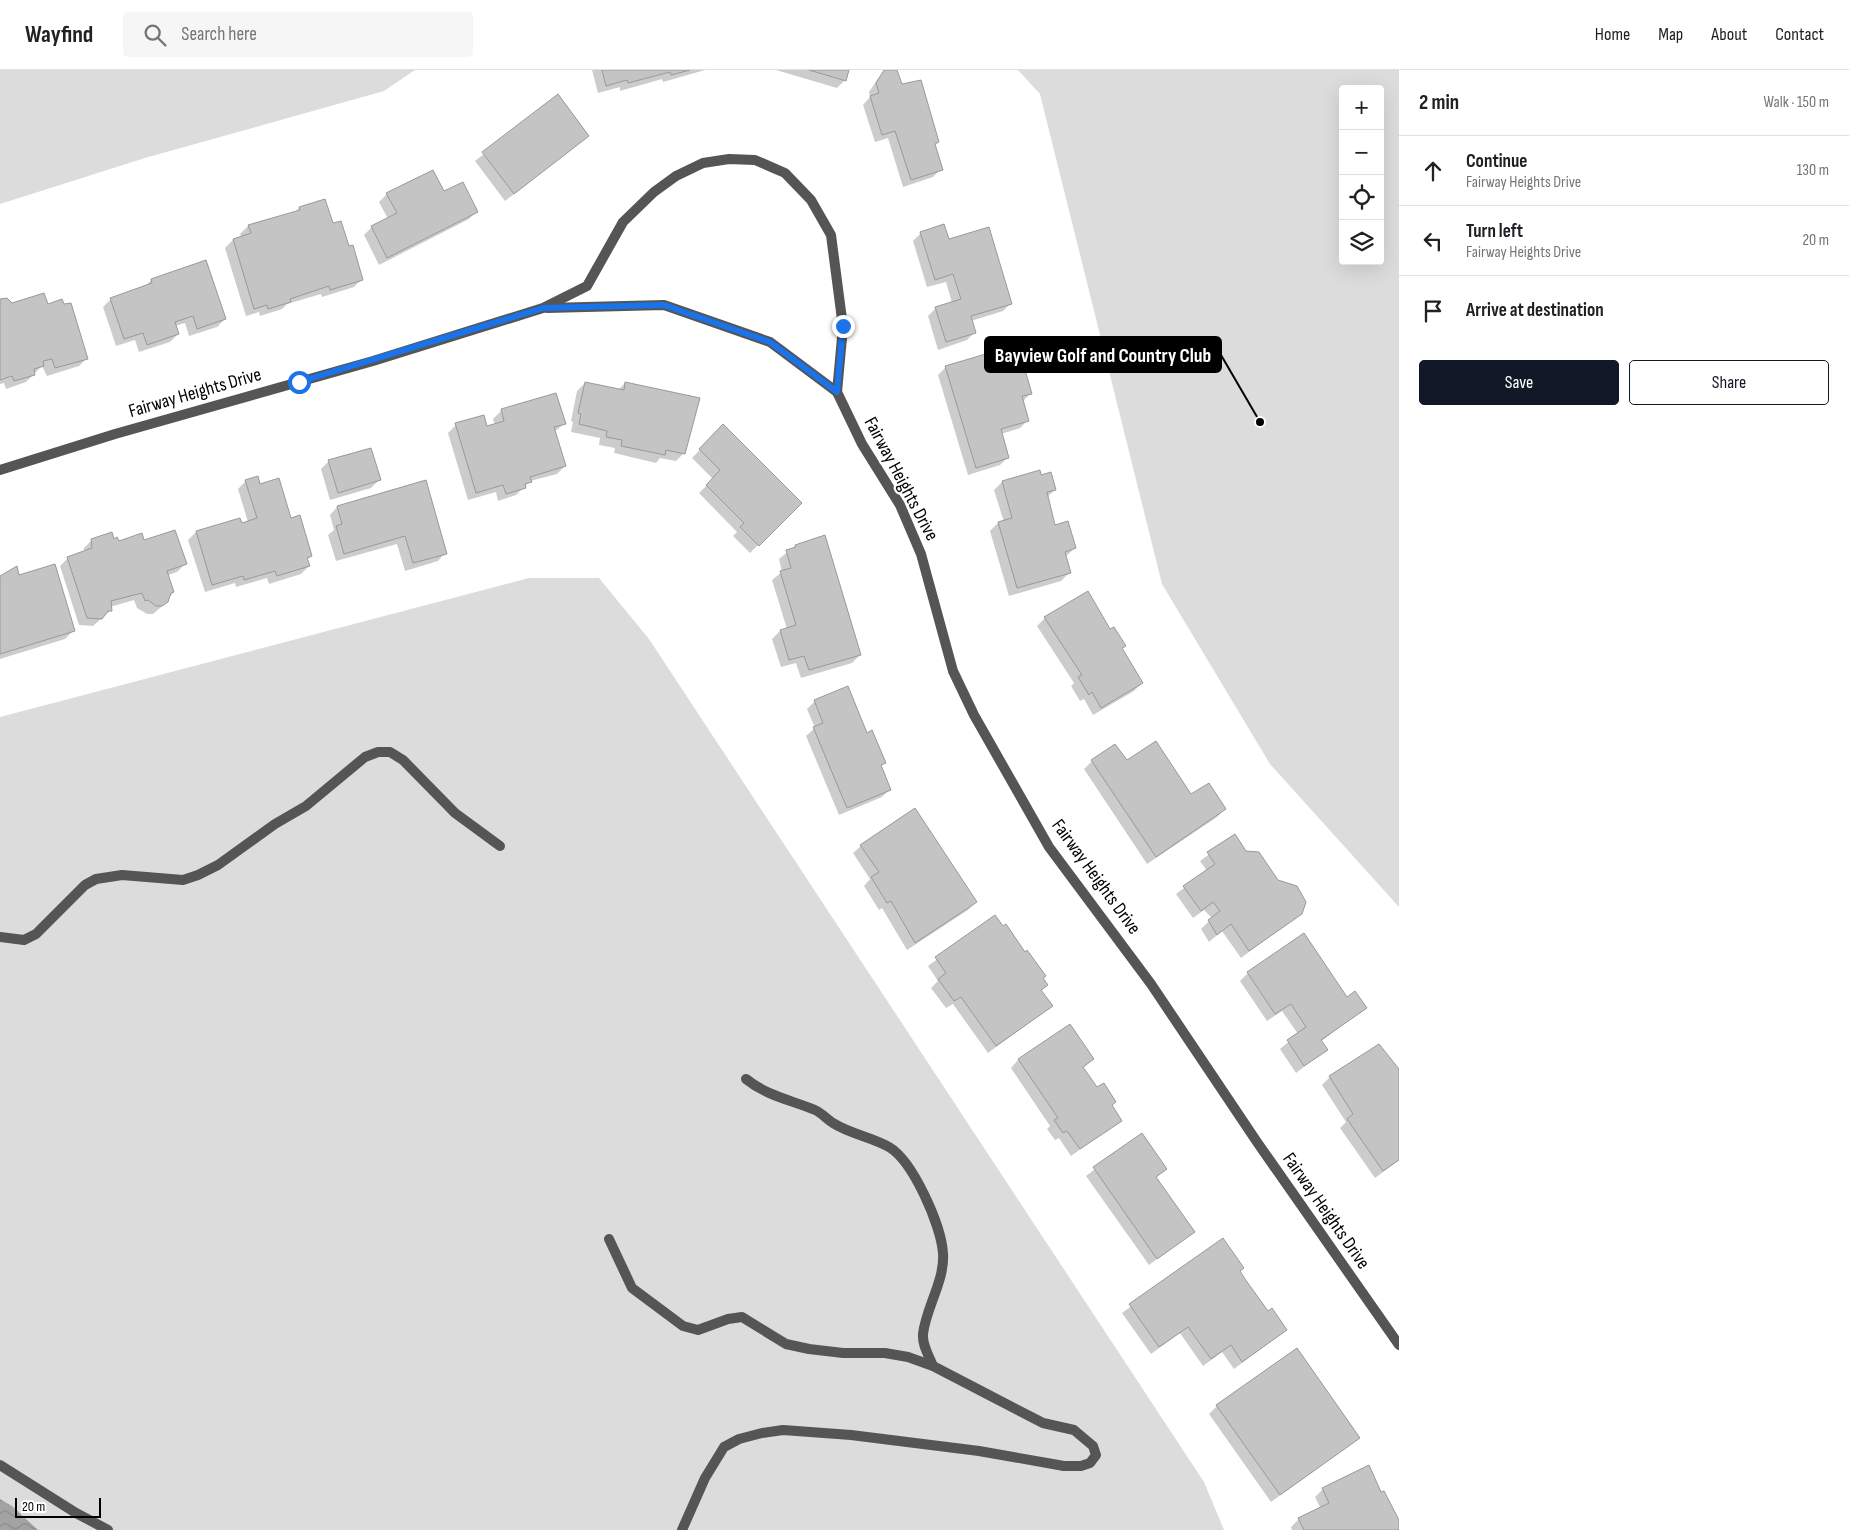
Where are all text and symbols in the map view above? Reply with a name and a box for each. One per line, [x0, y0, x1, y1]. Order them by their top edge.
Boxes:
search box [123, 12, 473, 57]
text: Wayfind [25, 20, 93, 49]
icon: search [141, 21, 169, 49]
text: Search here [181, 23, 257, 46]
text: Home [1595, 24, 1630, 45]
text: Map [1658, 24, 1683, 45]
text: About [1711, 24, 1747, 45]
text: Contact [1775, 24, 1824, 45]
map controls [1339, 85, 1384, 265]
button: + [1339, 85, 1384, 130]
text: 2 min [1419, 90, 1459, 115]
text: Walk · 150 m [1764, 93, 1829, 112]
button: − [1339, 130, 1384, 175]
text: Continue [1466, 150, 1527, 173]
icon: ahead [1419, 157, 1447, 185]
text: 130 m [1797, 161, 1829, 180]
text: Fairway Heights Drive [1466, 173, 1581, 192]
button: locate [1339, 175, 1384, 220]
button: layers [1339, 220, 1384, 265]
text: Turn left [1466, 220, 1523, 243]
icon: left [1419, 227, 1447, 255]
text: 20 m [1802, 231, 1829, 250]
text: Fairway Heights Drive [1466, 243, 1581, 262]
icon: arrive [1419, 297, 1447, 325]
text: Arrive at destination [1466, 299, 1604, 322]
route end [832, 315, 855, 338]
callout: Bayview Golf and Country Club [985, 337, 1221, 372]
text: Bayview Golf and Country Club [995, 344, 1211, 368]
button: Save [1419, 360, 1619, 405]
button: Share [1629, 360, 1829, 405]
street label: Fairway Heights Drive [126, 363, 264, 423]
route start [288, 371, 311, 394]
street label: Fairway Heights Drive [859, 413, 943, 545]
street label: Fairway Heights Drive [1047, 815, 1145, 939]
street label: Fairway Heights Drive [1277, 1148, 1375, 1274]
scale bar [15, 1495, 101, 1518]
text: 20 m [22, 1498, 45, 1515]

